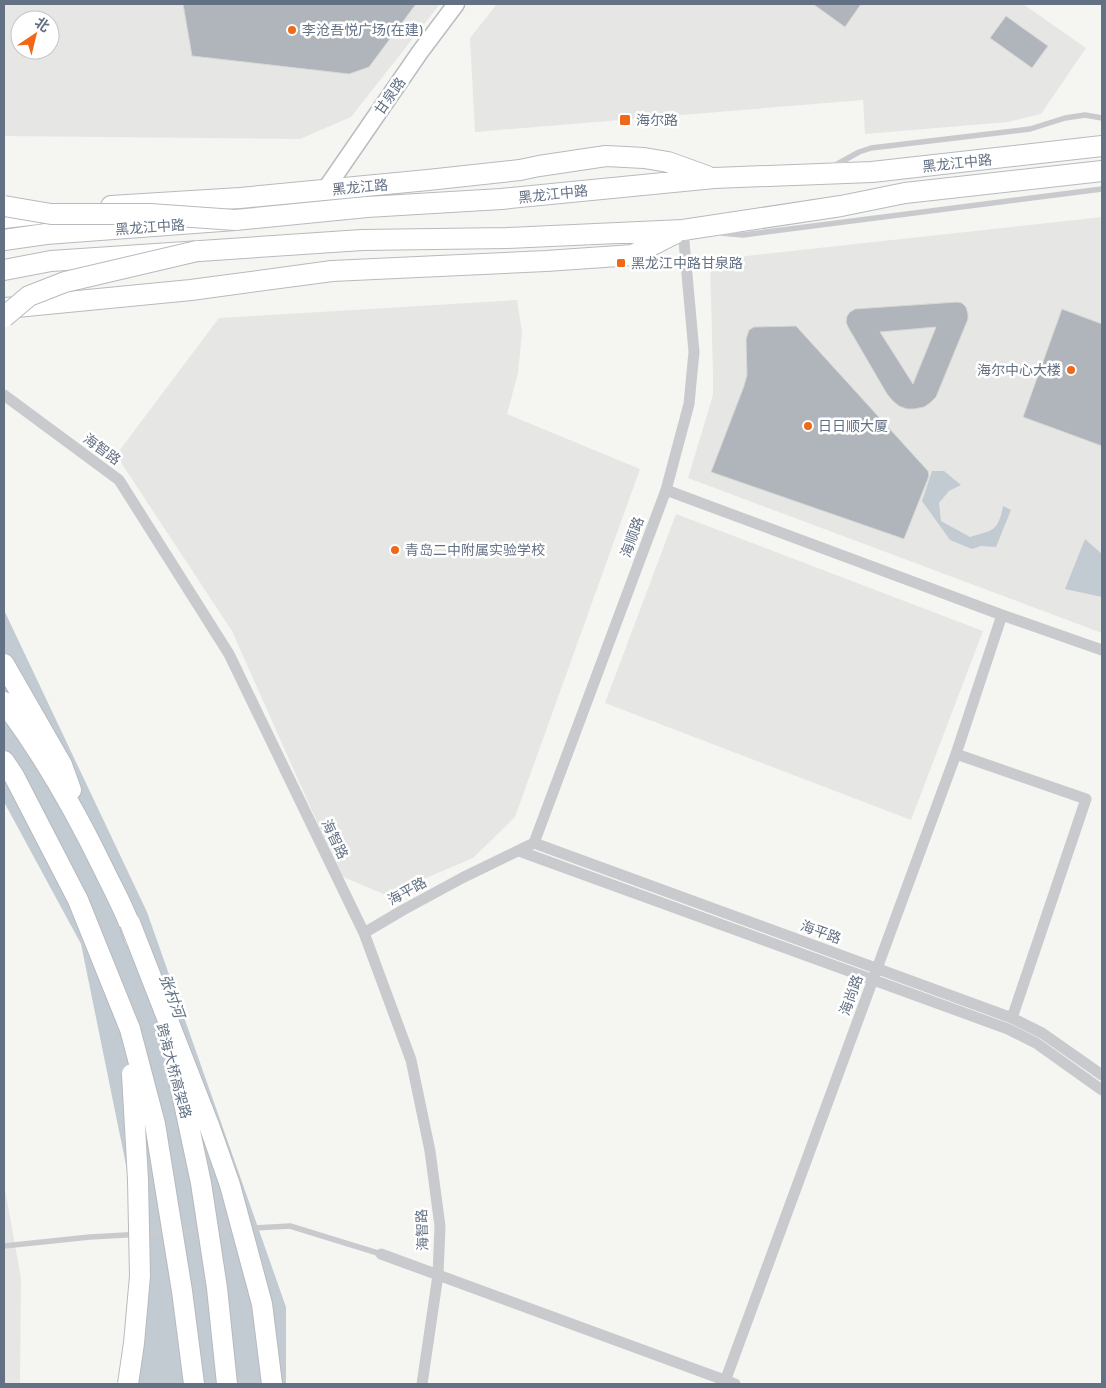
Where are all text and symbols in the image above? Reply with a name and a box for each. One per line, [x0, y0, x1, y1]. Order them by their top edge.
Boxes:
north arrow [10, 10, 60, 60]
text: 北 [31, 15, 52, 37]
place label: 李沧吾悦广场(在建) [302, 23, 424, 40]
marker: 李沧吾悦广场(在建) [286, 24, 298, 36]
street label: 甘泉路 [371, 74, 410, 119]
marker: 海尔路 [618, 113, 632, 127]
place label: 海尔路 [636, 113, 678, 130]
street label: 黑龙江中路 [921, 151, 993, 177]
street label: 黑龙江路 [331, 177, 389, 199]
street label: 黑龙江中路 [517, 182, 589, 208]
street label: 黑龙江中路 [115, 217, 186, 239]
place label: 黑龙江中路甘泉路 [631, 255, 743, 273]
marker: 黑龙江中路甘泉路 [615, 257, 627, 269]
place label: 海尔中心大楼 [977, 363, 1061, 380]
marker: 海尔中心大楼 [1065, 364, 1077, 376]
place label: 日日顺大厦 [818, 419, 888, 436]
marker: 日日顺大厦 [802, 420, 814, 432]
street label: 海智路 [79, 430, 124, 469]
street label: 海顺路 [618, 515, 649, 560]
place label: 青岛二中附属实验学校 [405, 542, 545, 560]
marker: 青岛二中附属实验学校 [389, 544, 401, 556]
street label: 海智路 [317, 817, 351, 862]
street label: 海平路 [385, 875, 430, 910]
street label: 海平路 [798, 918, 843, 949]
water label: 张村河 [154, 972, 188, 1024]
street label: 海尚路 [837, 973, 868, 1018]
street label: 跨海大桥高架路 [152, 1022, 193, 1121]
street label: 海智路 [413, 1209, 433, 1251]

